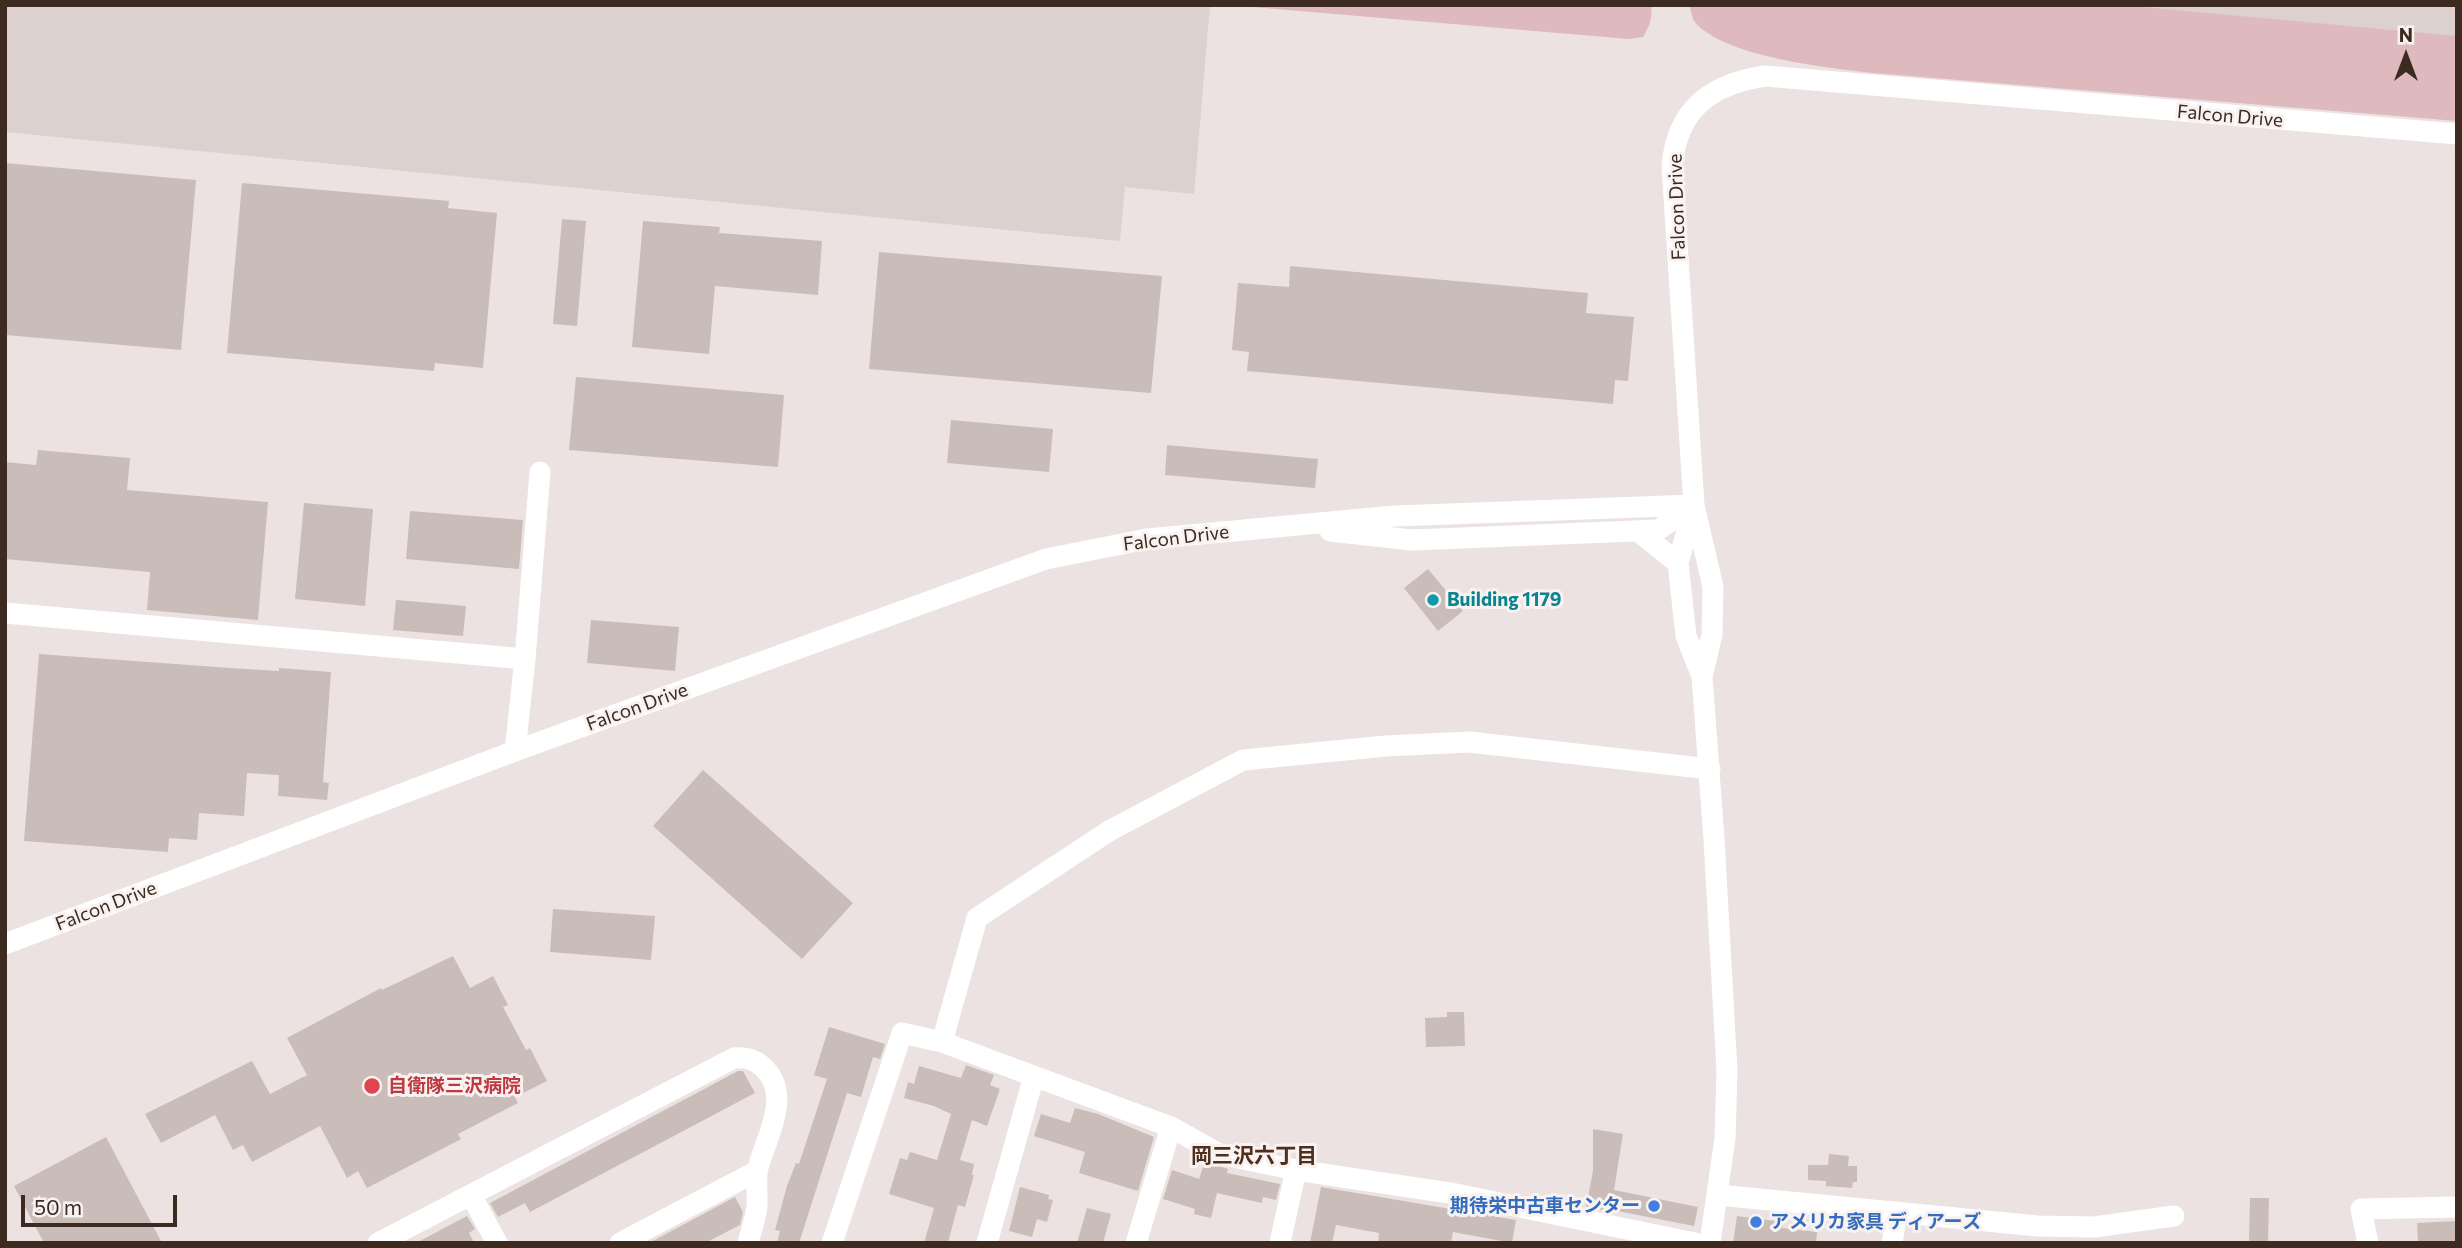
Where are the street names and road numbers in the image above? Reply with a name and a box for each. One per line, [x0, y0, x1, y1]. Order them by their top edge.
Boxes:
street label: Falcon Drive [2176, 100, 2284, 132]
street label: Falcon Drive [1664, 153, 1690, 261]
street label: Falcon Drive [1122, 520, 1230, 556]
street label: Falcon Drive [583, 678, 691, 736]
street label: Falcon Drive [52, 876, 160, 936]

